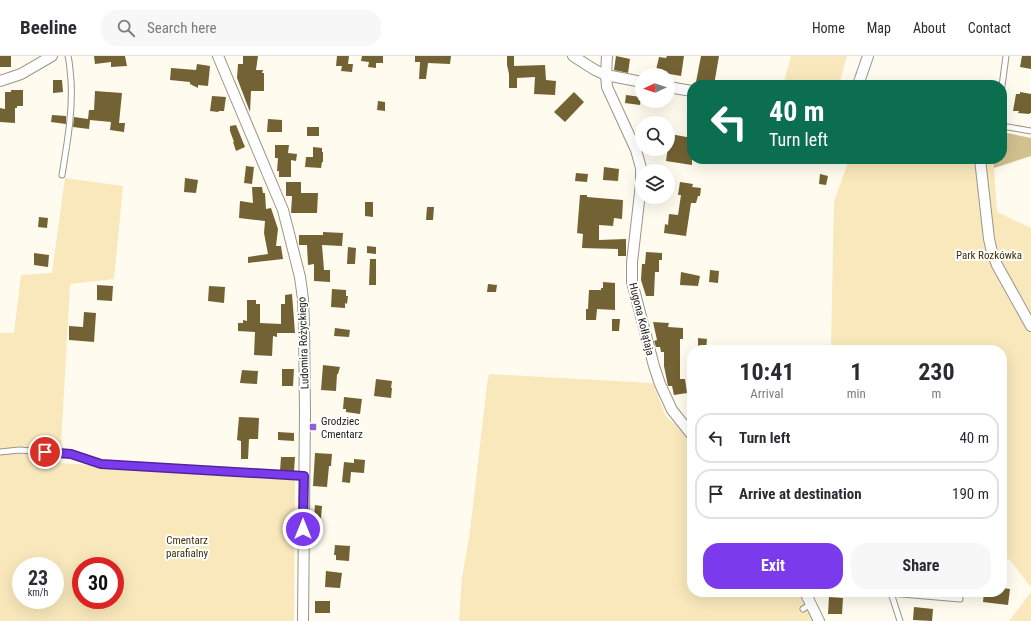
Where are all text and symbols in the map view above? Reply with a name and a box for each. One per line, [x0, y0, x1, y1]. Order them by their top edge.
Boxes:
search box [101, 10, 381, 46]
text: Beeline [20, 16, 77, 39]
icon: search [115, 17, 137, 39]
text: Search here [147, 19, 217, 37]
text: Home [812, 20, 845, 36]
text: Map [867, 20, 891, 36]
text: About [913, 20, 946, 36]
text: Contact [968, 20, 1011, 36]
north arrow [635, 68, 675, 108]
map controls [635, 68, 675, 204]
text: 40 m [769, 95, 825, 128]
icon: left [703, 96, 755, 148]
button: search [635, 116, 675, 156]
text: Turn left [769, 129, 828, 150]
button: layers [635, 164, 675, 204]
park label: Park Rozkówka [956, 249, 1022, 262]
street label: Hugona Kołłątaja [626, 281, 657, 357]
street label: Ludomira Różyckiego [295, 296, 312, 389]
text: 10:41 [739, 358, 794, 386]
text: 1 [850, 358, 862, 386]
text: 230 [918, 358, 955, 386]
text: Arrival [750, 386, 783, 401]
text: min [847, 386, 866, 401]
text: m [932, 386, 941, 401]
place label: Grodziec Cmentarz [321, 415, 363, 441]
marker: Grodziec Cmentarz [308, 422, 318, 432]
icon: left [705, 427, 727, 449]
text: Turn left [739, 429, 790, 447]
text: 40 m [959, 429, 989, 447]
pin [28, 435, 62, 469]
icon: arrive [34, 441, 56, 463]
icon: arrive [705, 483, 727, 505]
text: Arrive at destination [739, 485, 862, 503]
text: 190 m [952, 485, 989, 503]
position arrow [282, 508, 324, 550]
park label: Cmentarz parafialny [166, 534, 209, 560]
button: Exit [703, 543, 843, 589]
button: Share [851, 543, 991, 589]
speed limit sign: 30 [72, 557, 124, 609]
text: 23 [28, 566, 48, 590]
text: km/h [28, 587, 48, 598]

